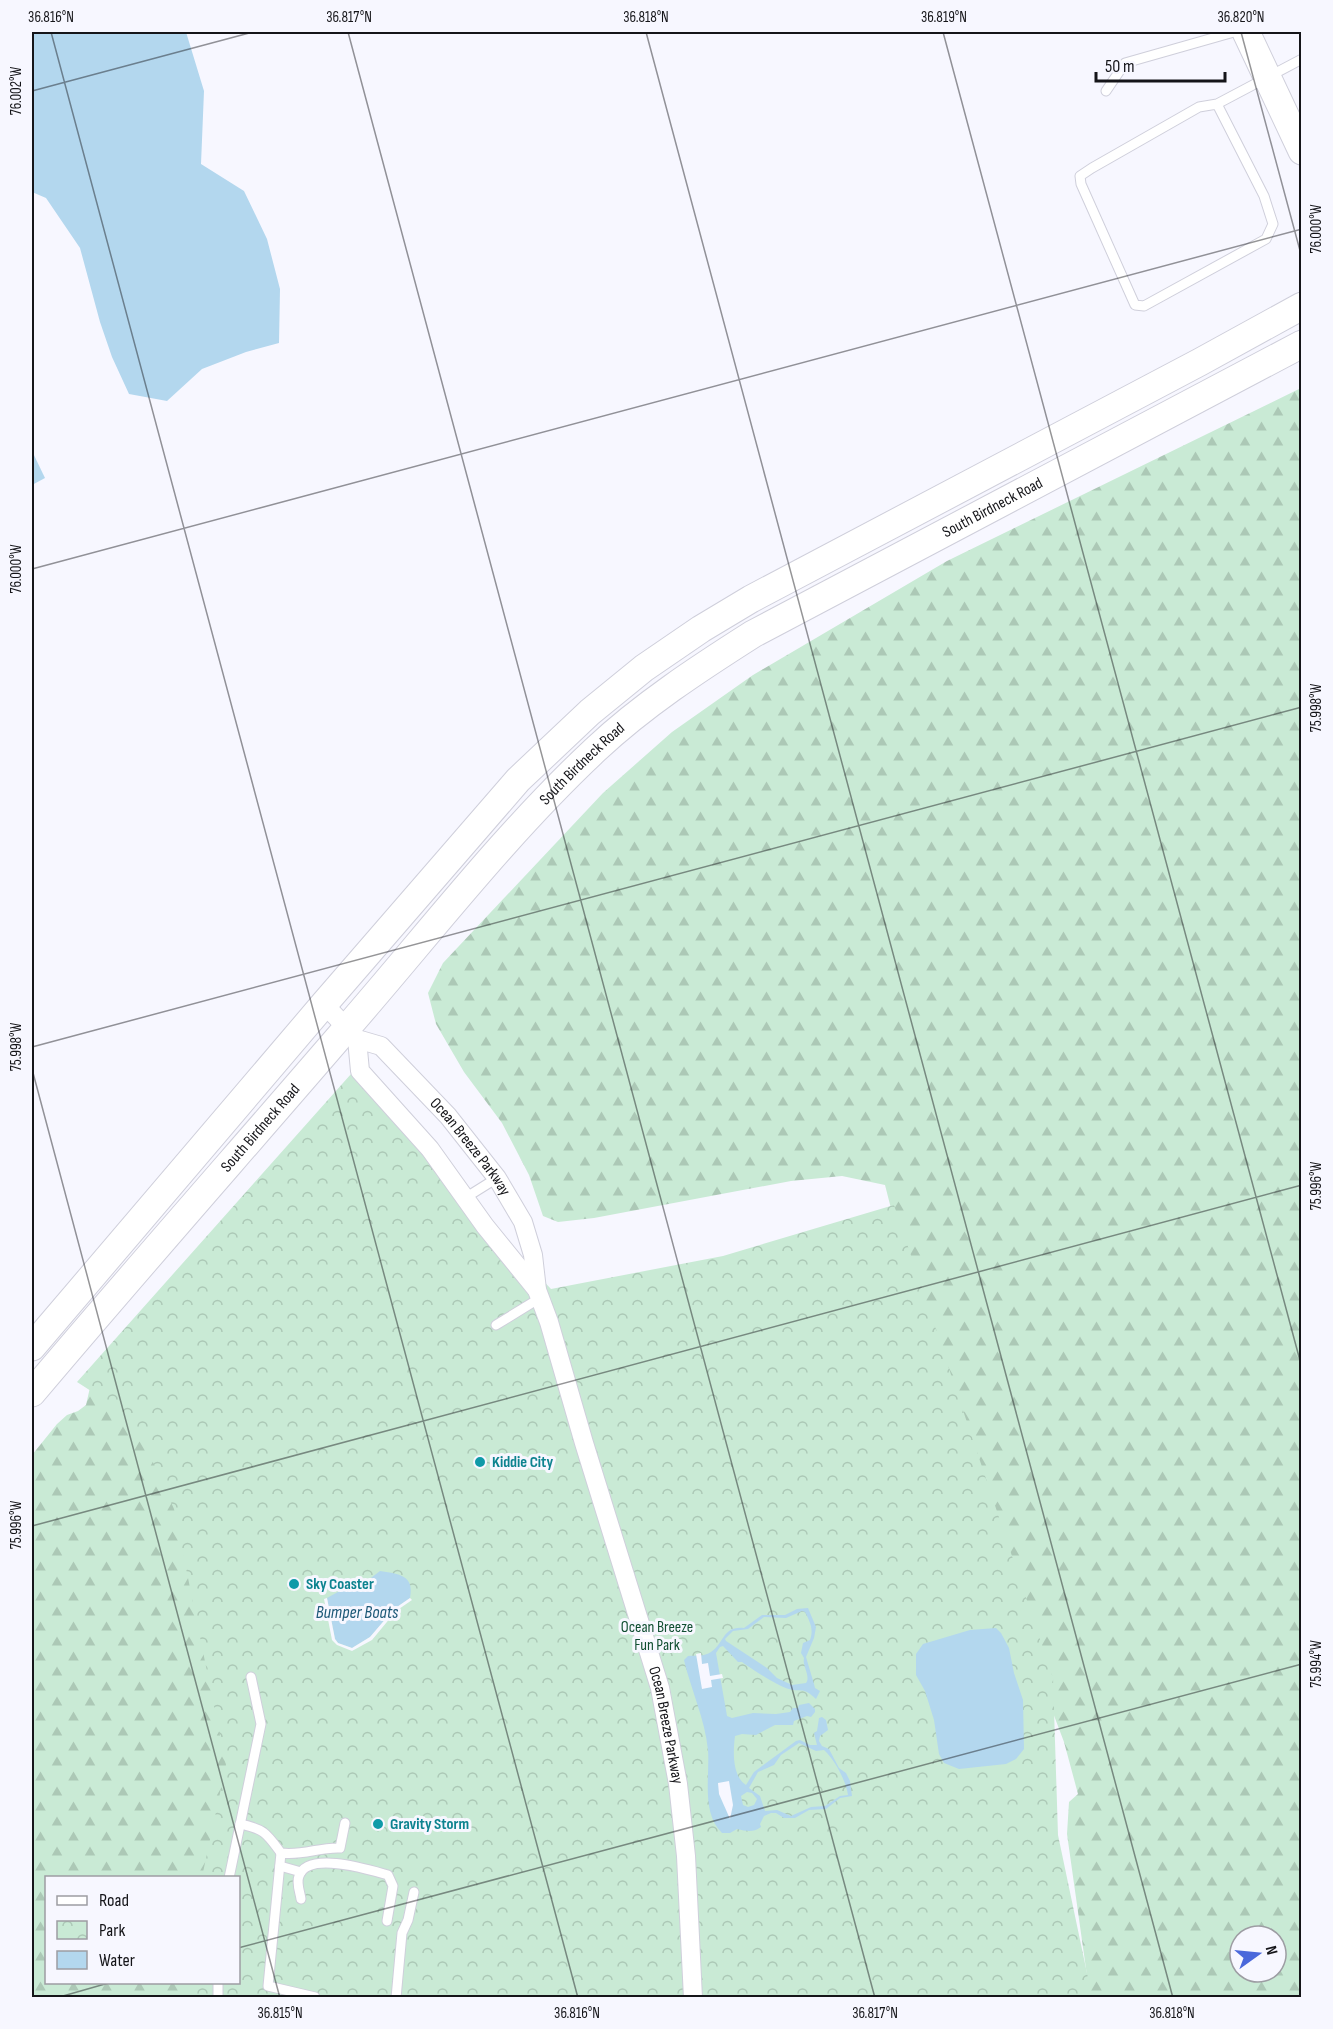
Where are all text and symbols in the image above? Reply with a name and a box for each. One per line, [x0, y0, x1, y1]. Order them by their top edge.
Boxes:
text: 36.816°N [28, 8, 74, 27]
text: 36.817°N [326, 8, 372, 27]
text: 36.818°N [623, 8, 669, 27]
text: 36.819°N [921, 8, 967, 27]
text: 36.820°N [1217, 8, 1265, 27]
scale bar [1096, 45, 1225, 83]
text: 50 m [1105, 56, 1135, 77]
text: 76.002°W [7, 67, 26, 115]
text: 76.000°W [1307, 204, 1326, 253]
street label: South Birdneck Road [939, 473, 1046, 542]
text: 76.000°W [7, 544, 26, 593]
text: 75.998°W [1307, 684, 1326, 732]
street label: South Birdneck Road [535, 719, 628, 809]
text: 75.998°W [7, 1023, 26, 1071]
street label: South Birdneck Road [217, 1080, 304, 1176]
street label: Ocean Breeze Parkway [426, 1094, 515, 1199]
text: 75.996°W [1307, 1161, 1326, 1210]
place label: Kiddie City [492, 1453, 554, 1472]
marker: Kiddie City [473, 1455, 487, 1469]
text: 75.996°W [7, 1500, 26, 1549]
place label: Sky Coaster [306, 1575, 374, 1594]
marker: Sky Coaster [287, 1577, 301, 1591]
water label: Bumper Boats [316, 1602, 399, 1623]
park label: Ocean Breeze Fun Park [621, 1618, 693, 1655]
text: 75.994°W [1307, 1640, 1326, 1688]
street label: Ocean Breeze Parkway [644, 1664, 687, 1785]
place label: Gravity Storm [390, 1815, 469, 1834]
marker: Gravity Storm [371, 1817, 385, 1831]
legend [45, 1876, 240, 1984]
text: Road [99, 1890, 129, 1911]
text: Park [99, 1920, 125, 1941]
north arrow [1228, 1924, 1288, 1984]
text: N [1261, 1944, 1281, 1957]
text: Water [99, 1950, 135, 1971]
text: 36.815°N [257, 2004, 303, 2023]
text: 36.816°N [554, 2004, 600, 2023]
text: 36.817°N [852, 2004, 898, 2023]
text: 36.818°N [1149, 2004, 1195, 2023]

